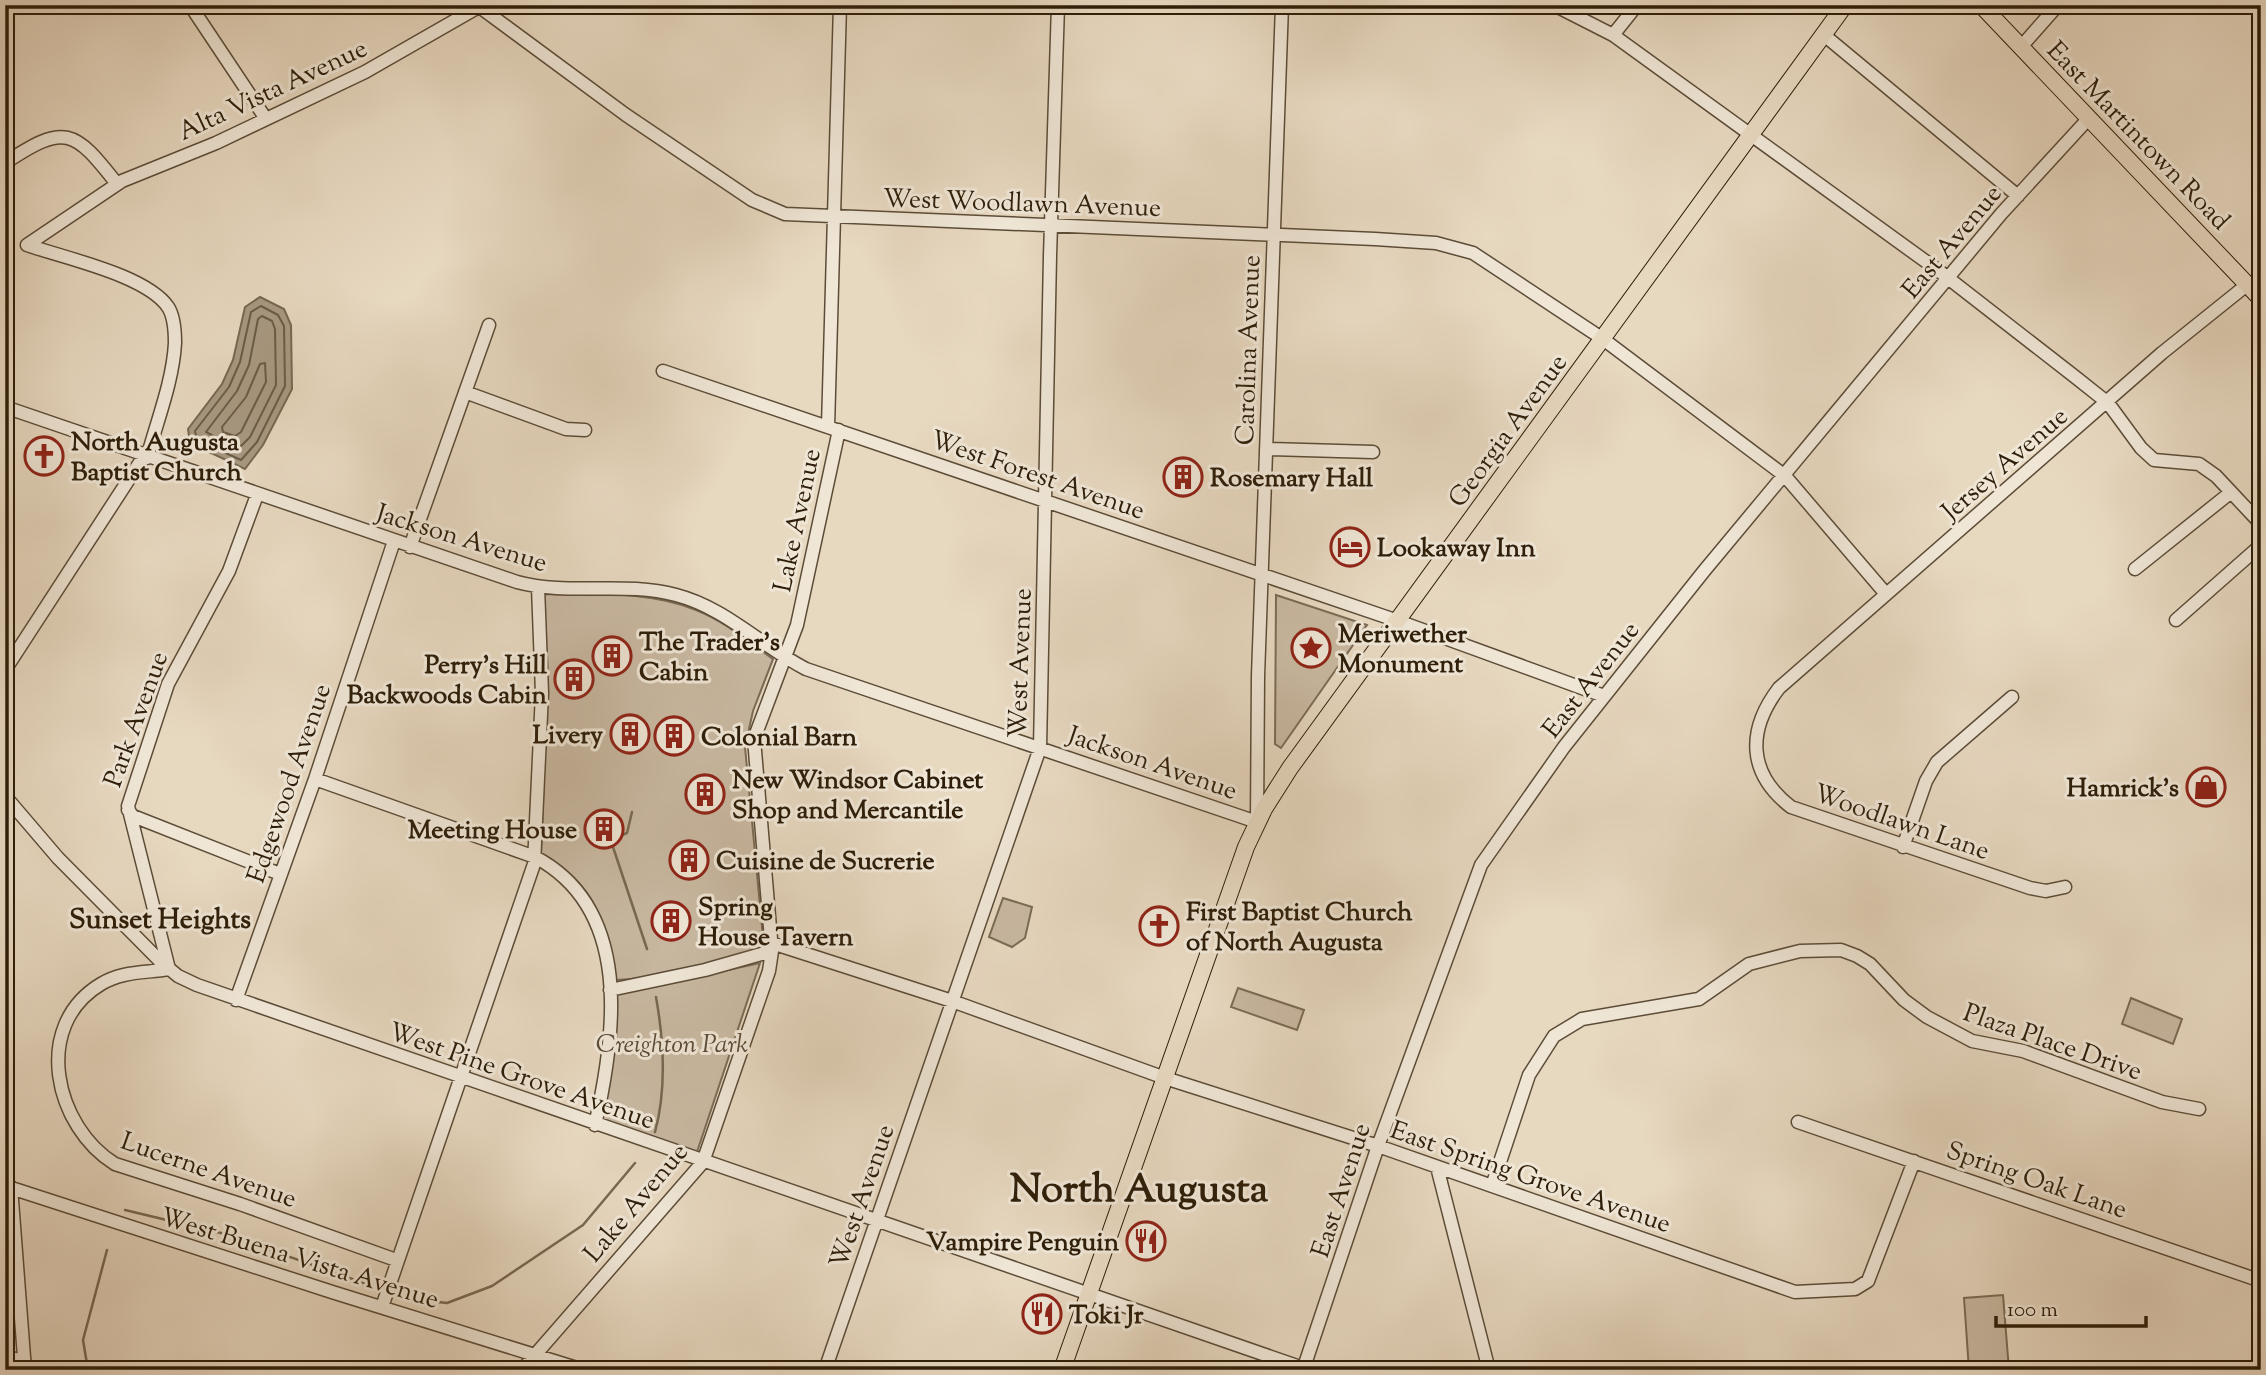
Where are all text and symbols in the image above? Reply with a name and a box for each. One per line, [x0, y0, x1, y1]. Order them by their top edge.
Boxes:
street label: Alta Vista Avenue [172, 31, 374, 151]
street label: East Martintown Road [2037, 34, 2238, 240]
street label: East Avenue [1894, 177, 2012, 308]
street label: West Woodlawn Avenue [882, 181, 1162, 228]
street label: Carolina Avenue [1228, 254, 1271, 446]
street label: Georgia Avenue [1441, 347, 1577, 516]
street label: Jersey Avenue [1933, 400, 2077, 532]
street label: West Forest Avenue [925, 422, 1149, 530]
place label: North Augusta Baptist Church [71, 425, 243, 492]
church icon: North Augusta Baptist Church [23, 435, 65, 477]
street label: Lake Avenue [765, 445, 832, 596]
building icon: Rosemary Hall [1162, 456, 1204, 498]
place label: Rosemary Hall [1210, 461, 1374, 498]
street label: Jackson Avenue [369, 495, 551, 583]
hotel icon: Lookaway Inn [1329, 526, 1371, 568]
place label: Lookaway Inn [1377, 531, 1536, 568]
street label: West Avenue [1000, 588, 1043, 739]
street label: East Avenue [1535, 614, 1649, 747]
place label: Meriwether Monument [1338, 617, 1467, 684]
place label: The Trader's Cabin [639, 625, 780, 692]
place icon: Meriwether Monument [1290, 627, 1332, 669]
building icon: The Trader's Cabin [591, 635, 633, 677]
street label: Park Avenue [96, 647, 179, 793]
place label: Perry's Hill Backwoods Cabin [347, 648, 548, 715]
building icon: Perry's Hill Backwoods Cabin [553, 658, 595, 700]
street label: Edgewood Avenue [239, 679, 342, 888]
building icon: Livery [609, 713, 651, 755]
building icon: Colonial Barn [653, 715, 695, 757]
street label: Jackson Avenue [1061, 717, 1242, 811]
place label: Livery [532, 718, 603, 755]
place label: Colonial Barn [701, 720, 858, 757]
place label: New Windsor Cabinet Shop and Mercantile [732, 763, 983, 830]
shop icon: Hamrick's [2185, 766, 2227, 808]
place label: Hamrick's [2067, 771, 2179, 808]
building icon: New Windsor Cabinet Shop and Mercantile [684, 773, 726, 815]
street label: Woodlawn Lane [1808, 776, 1994, 871]
building icon: Meeting House [583, 808, 625, 850]
place label: Meeting House [408, 813, 577, 850]
building icon: Cuisine de Sucrerie [668, 839, 710, 881]
place label: Cuisine de Sucrerie [716, 844, 935, 881]
place label: Spring House Tavern [698, 890, 854, 957]
place label: First Baptist Church of North Augusta [1186, 895, 1413, 962]
building icon: Spring House Tavern [650, 900, 692, 942]
district label: Sunset Heights [69, 901, 251, 941]
church icon: First Baptist Church of North Augusta [1138, 905, 1180, 947]
street label: Plaza Place Drive [1958, 995, 2147, 1091]
street label: West Pine Grove Avenue [383, 1014, 659, 1140]
park label: Creighton Park [596, 1027, 748, 1064]
street label: East Spring Grove Avenue [1385, 1113, 1675, 1244]
street label: East Avenue [1303, 1119, 1381, 1263]
street label: West Avenue [821, 1120, 905, 1274]
street label: Lucerne Avenue [115, 1124, 301, 1219]
street label: Spring Oak Lane [1941, 1133, 2132, 1230]
street label: Lake Avenue [576, 1136, 698, 1271]
district label: North Augusta [1010, 1163, 1269, 1220]
street label: West Buena Vista Avenue [155, 1199, 443, 1319]
restaurant icon: Vampire Penguin [1125, 1220, 1167, 1262]
place label: Vampire Penguin [926, 1225, 1120, 1262]
scale bar [1996, 1284, 2147, 1328]
restaurant icon: Toki Jr [1021, 1293, 1063, 1335]
text: 100 m [2007, 1296, 2058, 1326]
place label: Toki Jr [1069, 1298, 1144, 1335]

